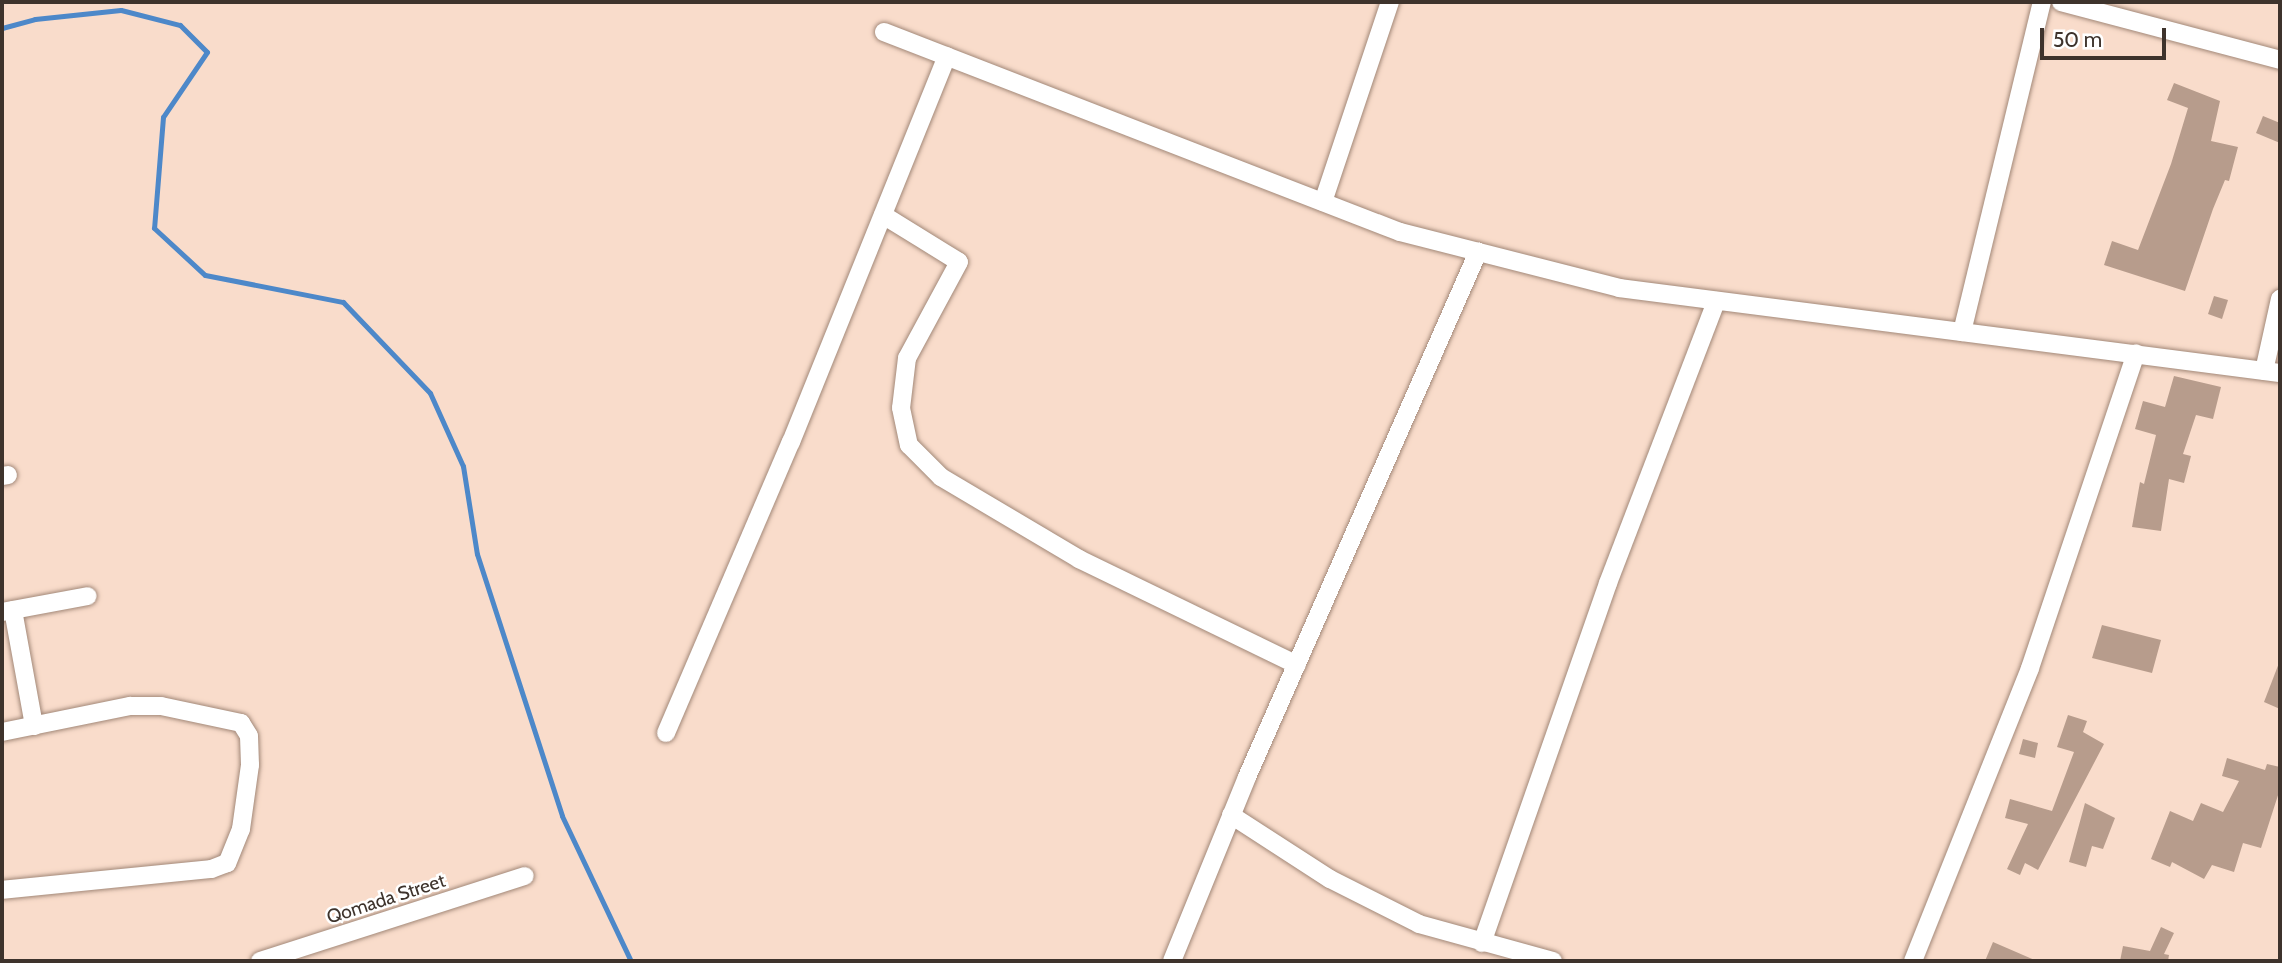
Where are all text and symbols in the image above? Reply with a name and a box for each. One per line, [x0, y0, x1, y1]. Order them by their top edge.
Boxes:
scale bar [2044, 14, 2170, 58]
text: 50 m [2053, 27, 2102, 52]
street label: Qomada Street [324, 869, 448, 929]

